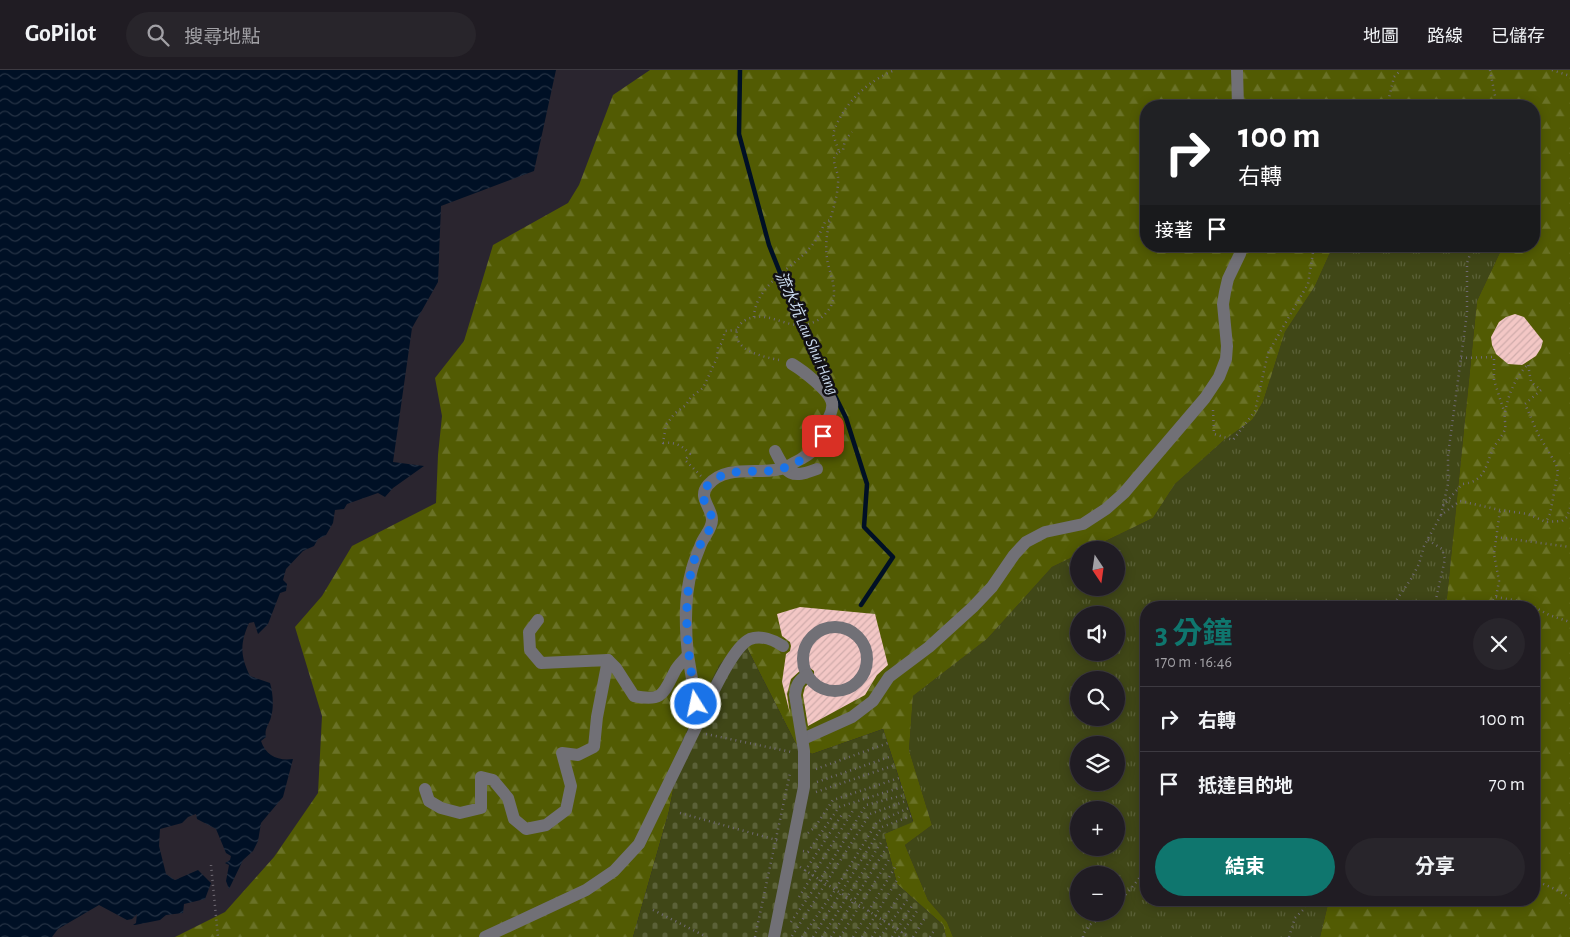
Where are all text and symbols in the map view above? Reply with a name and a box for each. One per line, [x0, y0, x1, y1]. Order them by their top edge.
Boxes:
search box [126, 12, 476, 57]
icon: search [144, 21, 172, 49]
text: GoPilot [25, 22, 96, 46]
text: 搜尋地點 [184, 28, 260, 47]
text: 地圖 [1363, 28, 1399, 46]
text: 路線 [1427, 28, 1463, 46]
text: 已儲存 [1491, 28, 1545, 46]
text: 100 m [1238, 119, 1321, 154]
icon: right [1155, 120, 1220, 185]
text: 右轉 [1238, 166, 1282, 188]
icon: arrive [1203, 215, 1231, 243]
text: 接著 [1155, 222, 1193, 241]
water label: 流水坑 Lau Shui Hang [773, 269, 842, 397]
pin [802, 415, 844, 457]
icon: arrive [809, 422, 837, 450]
north arrow [1070, 541, 1125, 596]
map controls [1070, 541, 1125, 921]
button: sound [1070, 606, 1125, 661]
button: close [1473, 618, 1525, 670]
text: 3 分鐘 [1155, 619, 1232, 649]
text: 170 m · 16:46 [1155, 654, 1232, 670]
button: search [1070, 671, 1125, 726]
position arrow [669, 677, 721, 729]
icon: right [1155, 705, 1183, 733]
text: 100 m [1480, 710, 1525, 729]
text: 右轉 [1198, 712, 1236, 731]
button: layers [1070, 736, 1125, 791]
icon: arrive [1155, 770, 1183, 798]
text: 70 m [1489, 775, 1525, 794]
text: 抵達目的地 [1198, 777, 1293, 796]
button: + [1070, 801, 1125, 856]
button: 結束 [1155, 838, 1335, 896]
button: 分享 [1345, 838, 1525, 896]
button: − [1070, 866, 1125, 921]

